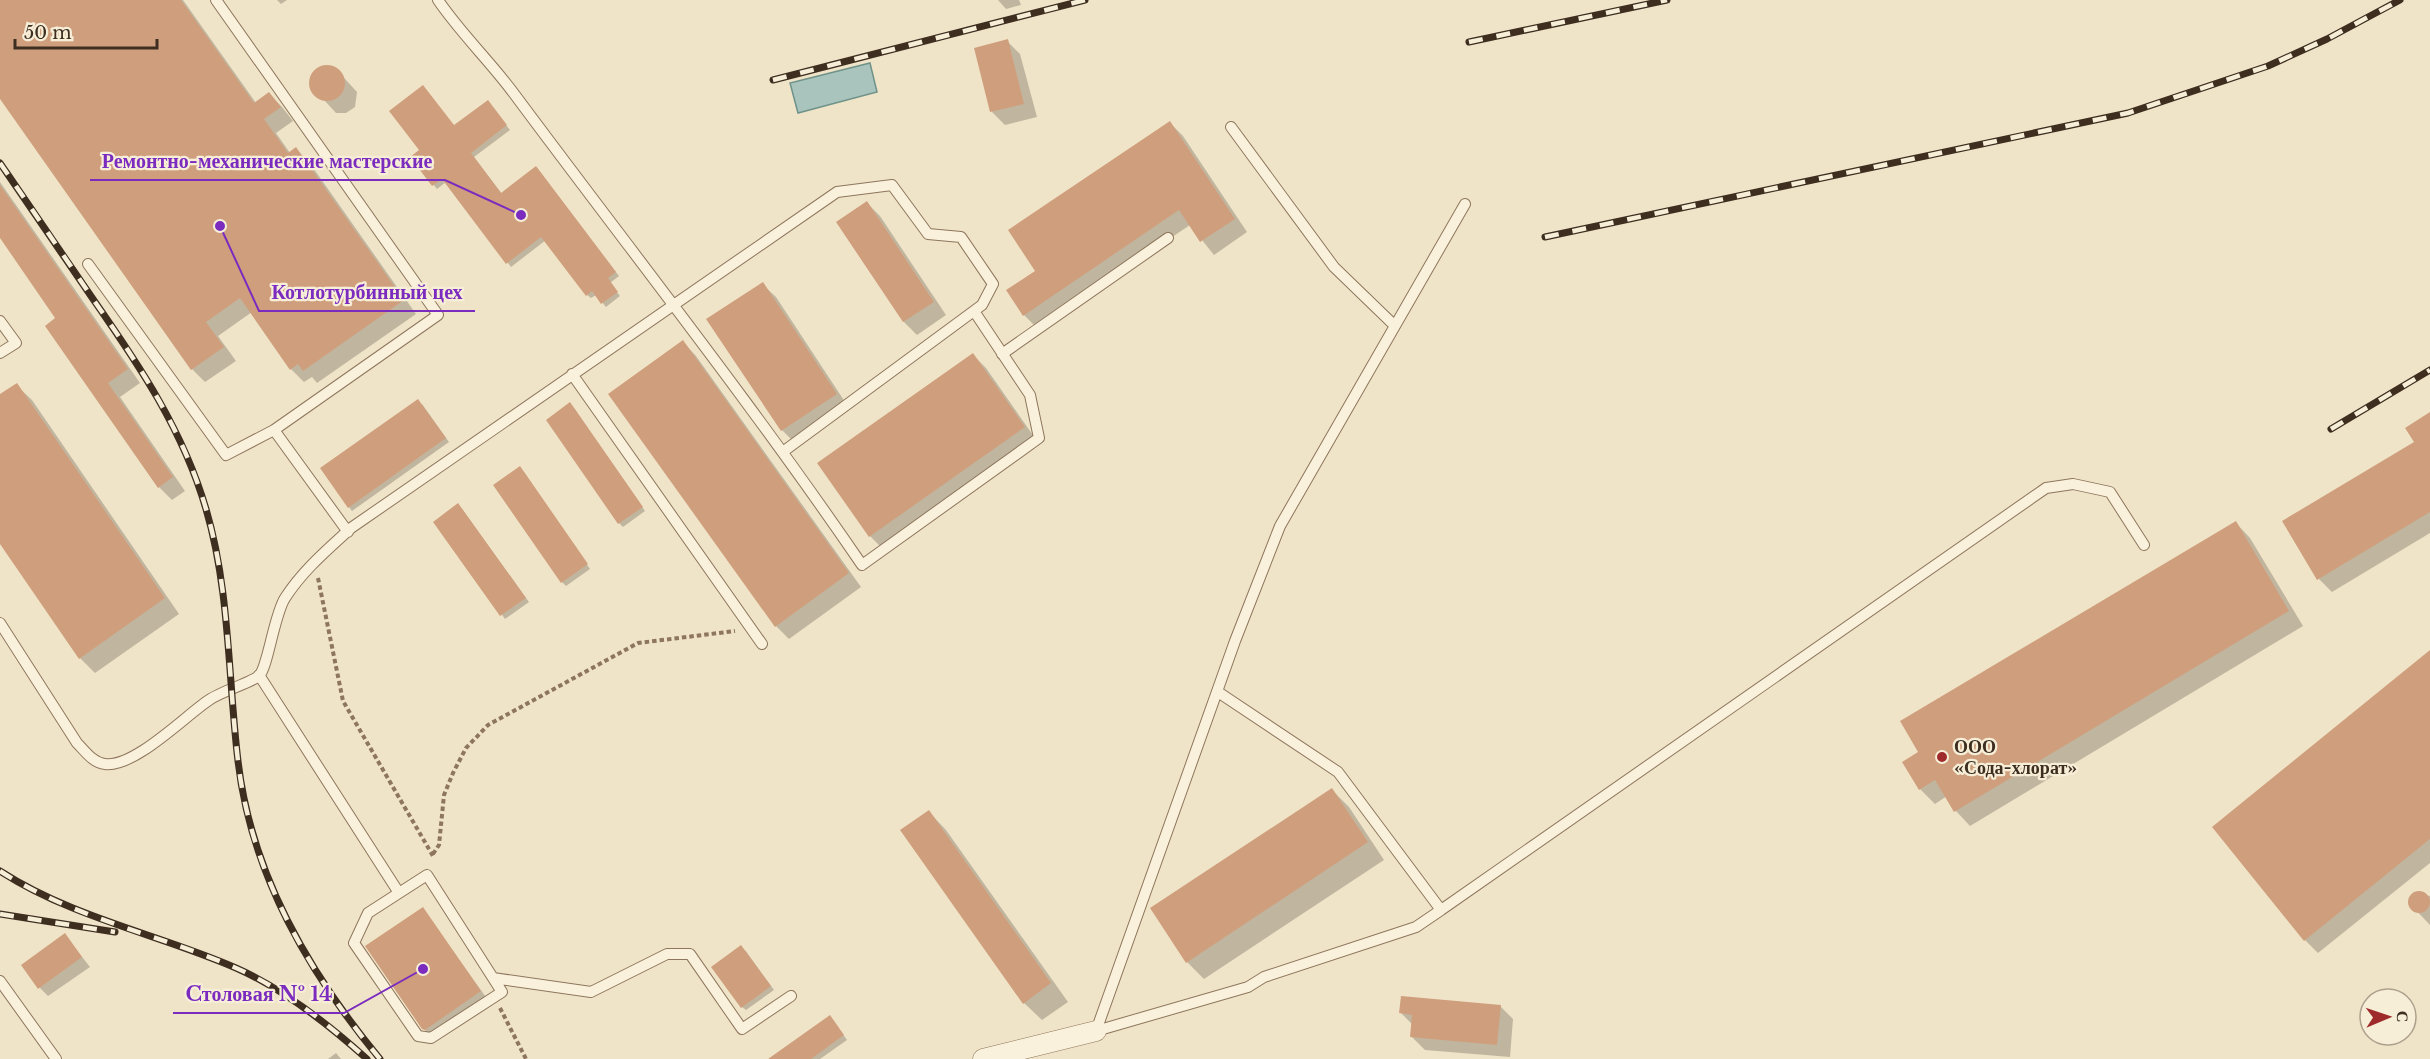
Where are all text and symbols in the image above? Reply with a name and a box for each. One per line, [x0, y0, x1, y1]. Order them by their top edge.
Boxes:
scale bar [15, 12, 158, 50]
text: 50 m [24, 22, 72, 44]
callout: Ремонтно-механические мастерские [90, 142, 445, 180]
text: Ремонтно-механические мастерские [102, 149, 432, 173]
callout: Котлотурбинный цех [259, 273, 475, 311]
text: Котлотурбинный цех [271, 280, 463, 304]
place label: ООО «Сода-хлорат» [1954, 736, 2077, 779]
marker: ООО «Сода-хлорат» [1935, 750, 1949, 764]
callout: Cтоловая № 14 [173, 975, 344, 1013]
text: Cтоловая № 14 [185, 982, 333, 1006]
north arrow [2358, 987, 2418, 1047]
text: С [2393, 1010, 2413, 1023]

